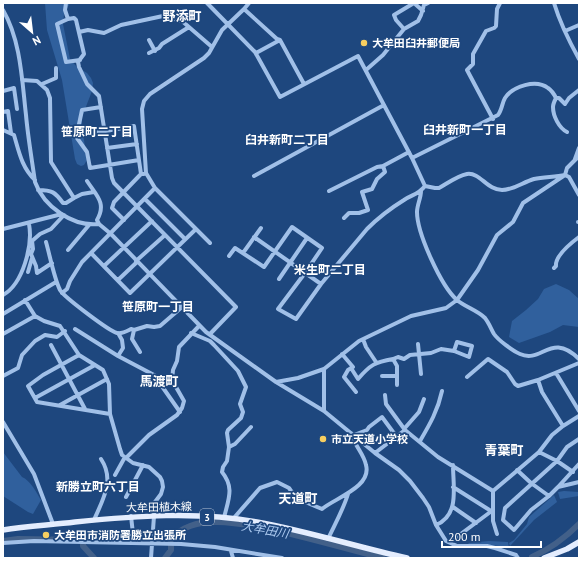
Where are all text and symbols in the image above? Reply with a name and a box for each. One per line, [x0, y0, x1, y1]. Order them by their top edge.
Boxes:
district label: 野添町 [162, 8, 202, 25]
north arrow [12, 12, 52, 52]
text: N [30, 33, 43, 49]
place label: 大牟田臼井郵便局 [372, 36, 460, 50]
marker: 大牟田臼井郵便局 [359, 38, 369, 48]
district label: 臼井新町一丁目 [423, 122, 507, 137]
district label: 笹原町二丁目 [61, 124, 133, 139]
district label: 臼井新町二丁目 [245, 132, 329, 147]
district label: 米生町二丁目 [294, 262, 366, 277]
district label: 笹原町一丁目 [122, 299, 194, 314]
district label: 馬渡町 [139, 373, 179, 390]
place label: 市立天道小学校 [331, 432, 408, 446]
marker: 市立天道小学校 [318, 434, 328, 444]
district label: 青葉町 [484, 442, 524, 459]
district label: 新勝立町六丁目 [56, 479, 140, 494]
district label: 天道町 [278, 490, 318, 507]
street label: 大牟田植木線 [126, 499, 192, 515]
road number: 3 [200, 509, 214, 525]
water label: 大牟田川 [240, 518, 292, 541]
scale bar [442, 523, 541, 549]
place label: 大牟田市消防署勝立出張所 [54, 528, 186, 542]
text: 200 m [448, 529, 481, 544]
marker: 大牟田市消防署勝立出張所 [41, 530, 51, 540]

